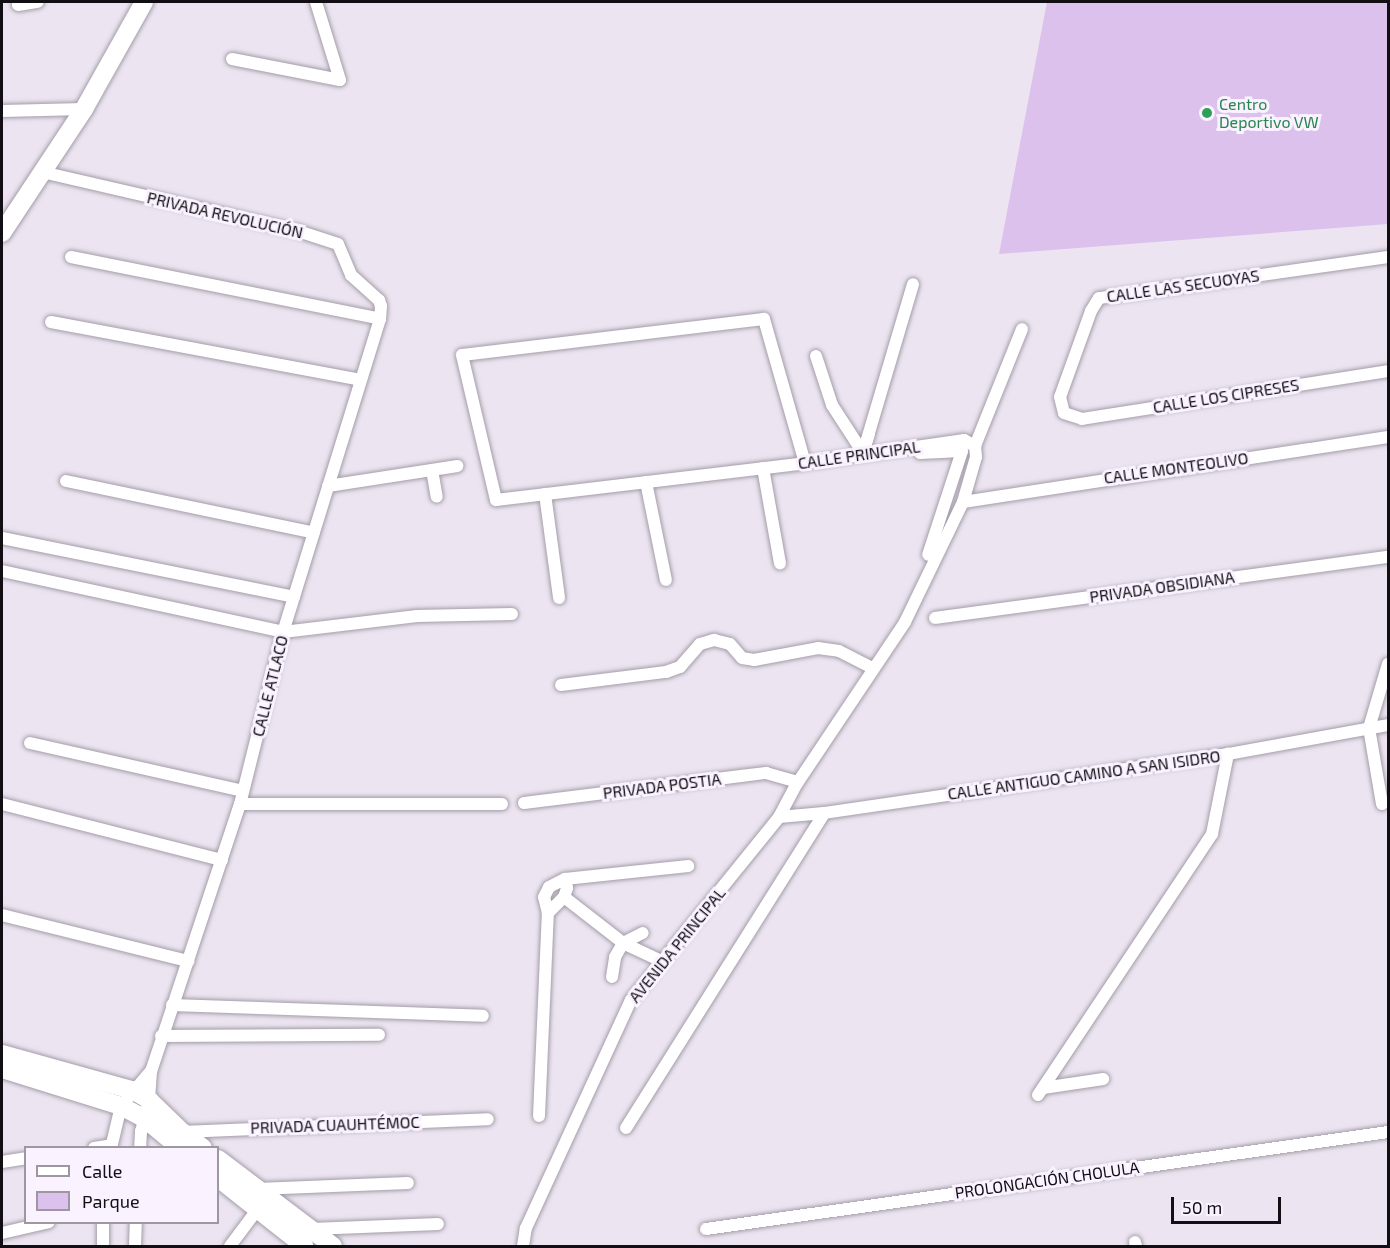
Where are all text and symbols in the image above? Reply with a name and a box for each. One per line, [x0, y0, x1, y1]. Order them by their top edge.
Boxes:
place label: Centro Deportivo VW [1219, 94, 1319, 132]
marker: Centro Deportivo VW [1200, 106, 1214, 120]
street label: PRIVADA REVOLUCIÓN [145, 188, 305, 242]
street label: CALLE LAS SECUOYAS [1105, 266, 1261, 306]
street label: CALLE LOS CIPRESES [1152, 375, 1300, 417]
street label: CALLE PRINCIPAL [797, 437, 921, 473]
street label: CALLE MONTEOLIVO [1103, 448, 1249, 488]
street label: PRIVADA OBSIDIANA [1088, 567, 1236, 607]
street label: CALLE ATLACO [248, 633, 292, 739]
street label: CALLE ANTIGUO CAMINO A SAN ISIDRO [946, 746, 1222, 804]
street label: PRIVADA POSTIA [602, 769, 722, 803]
street label: AVENIDA PRINCIPAL [625, 883, 729, 1007]
street label: PRIVADA CUAUHTÉMOC [250, 1112, 420, 1138]
legend [24, 1146, 219, 1224]
street label: PROLONGACIÓN CHOLULA [954, 1158, 1140, 1202]
text: Calle [82, 1160, 123, 1182]
scale bar [1174, 1185, 1284, 1223]
text: Parque [82, 1190, 140, 1212]
text: 50 m [1182, 1196, 1222, 1218]

